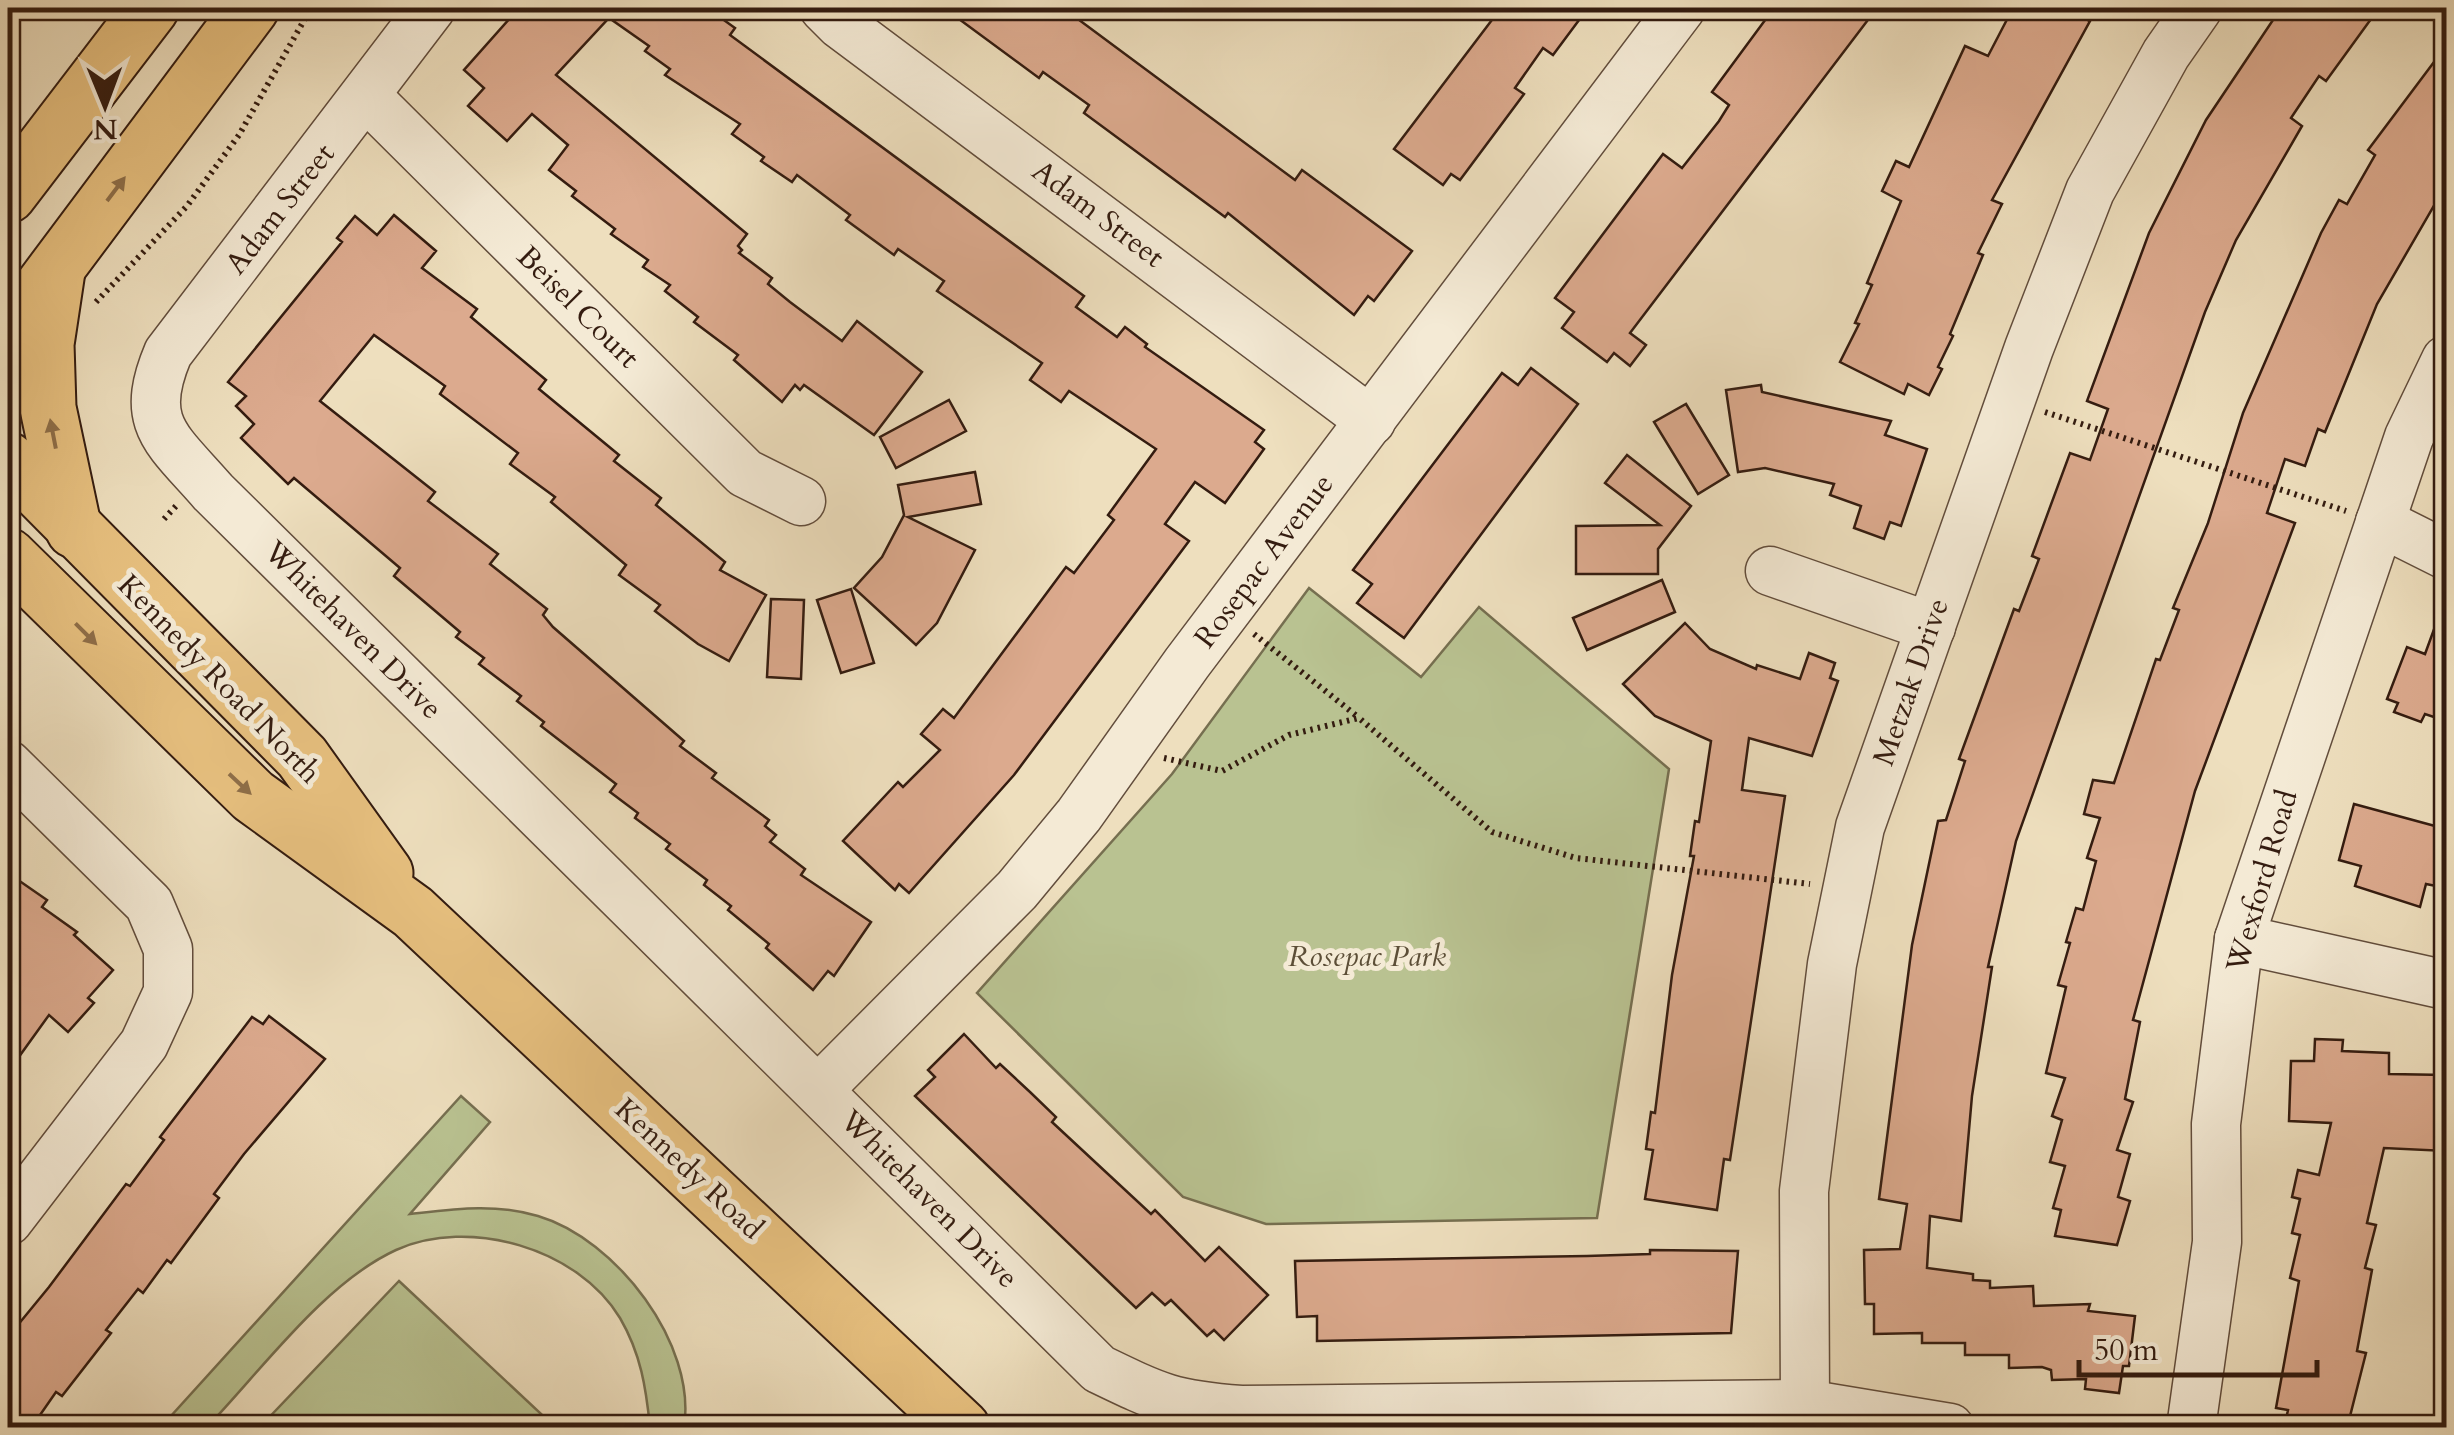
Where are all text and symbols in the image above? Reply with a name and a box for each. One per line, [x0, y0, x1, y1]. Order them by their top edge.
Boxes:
north arrow [55, 55, 155, 155]
text: N [93, 110, 118, 148]
street label: Adam Street [216, 135, 344, 283]
street label: Adam Street [1023, 151, 1173, 278]
one-way arrow [105, 176, 125, 202]
street label: Beisel Court [508, 237, 649, 378]
one-way arrow [45, 418, 61, 449]
street label: Rosepac Avenue [1185, 465, 1343, 657]
street label: Whitehaven Drive [254, 531, 451, 728]
street label: Kennedy Road North [108, 565, 330, 793]
street label: Metzak Drive [1863, 593, 1959, 771]
one-way arrow [74, 622, 98, 646]
one-way arrow [228, 772, 252, 795]
street label: Wexford Road [2216, 785, 2308, 978]
park label: Rosepac Park [1288, 936, 1446, 977]
street label: Kennedy Road [606, 1089, 772, 1249]
street label: Whitehaven Drive [830, 1100, 1027, 1297]
scale bar [2079, 1315, 2316, 1377]
text: 50 m [2094, 1330, 2159, 1371]

